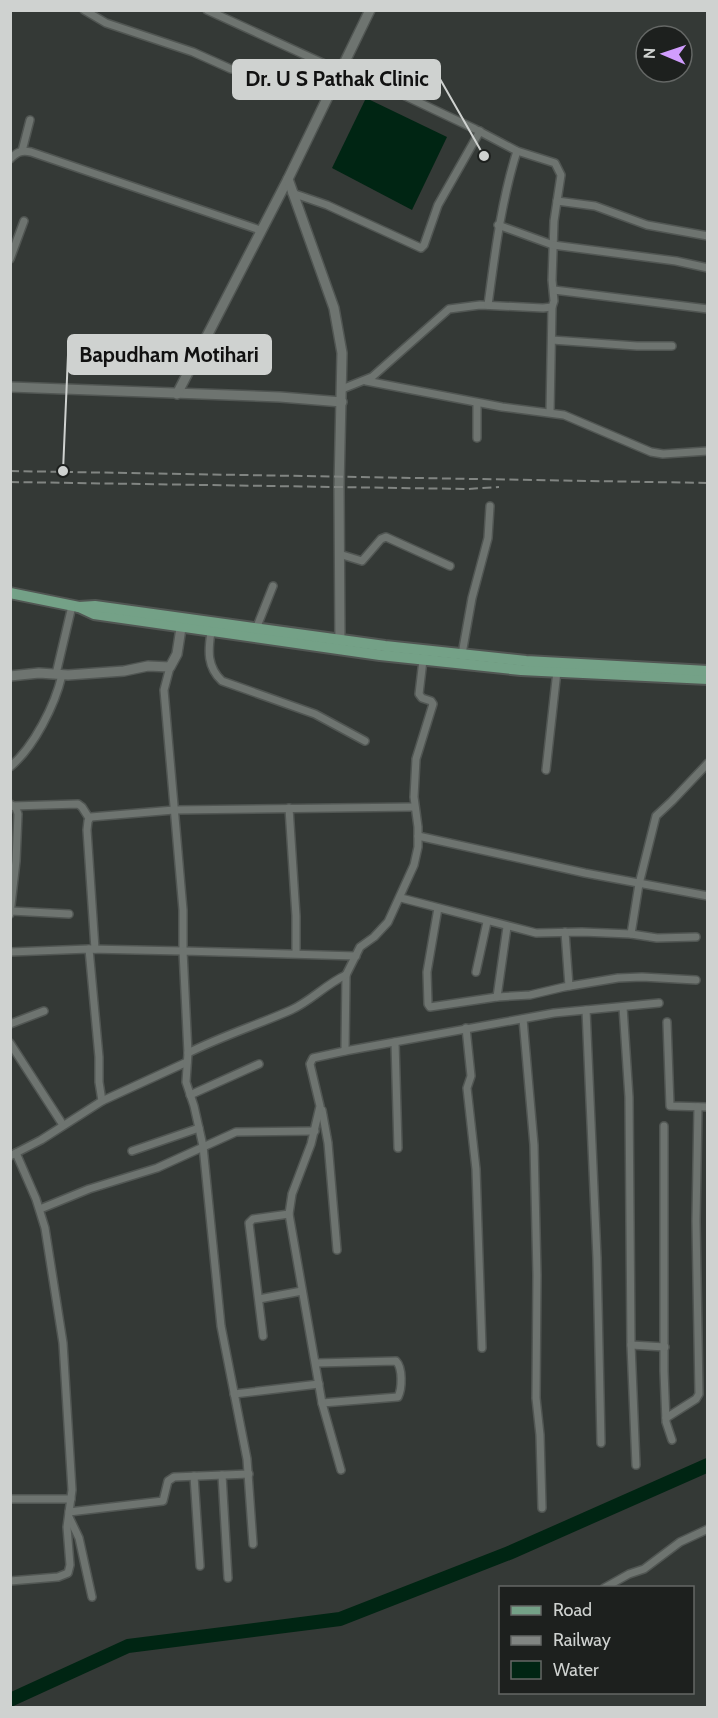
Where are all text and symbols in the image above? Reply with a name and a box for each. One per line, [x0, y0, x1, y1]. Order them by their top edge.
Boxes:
north arrow [634, 24, 694, 84]
text: N [640, 48, 659, 59]
callout: Dr. U S Pathak Clinic [233, 60, 440, 99]
text: Dr. U S Pathak Clinic [245, 66, 429, 91]
callout: Bapudham Motihari [68, 335, 271, 374]
text: Bapudham Motihari [79, 342, 259, 367]
legend [499, 1586, 694, 1694]
text: Road [553, 1599, 592, 1621]
text: Railway [553, 1629, 611, 1651]
text: Water [553, 1659, 599, 1681]

